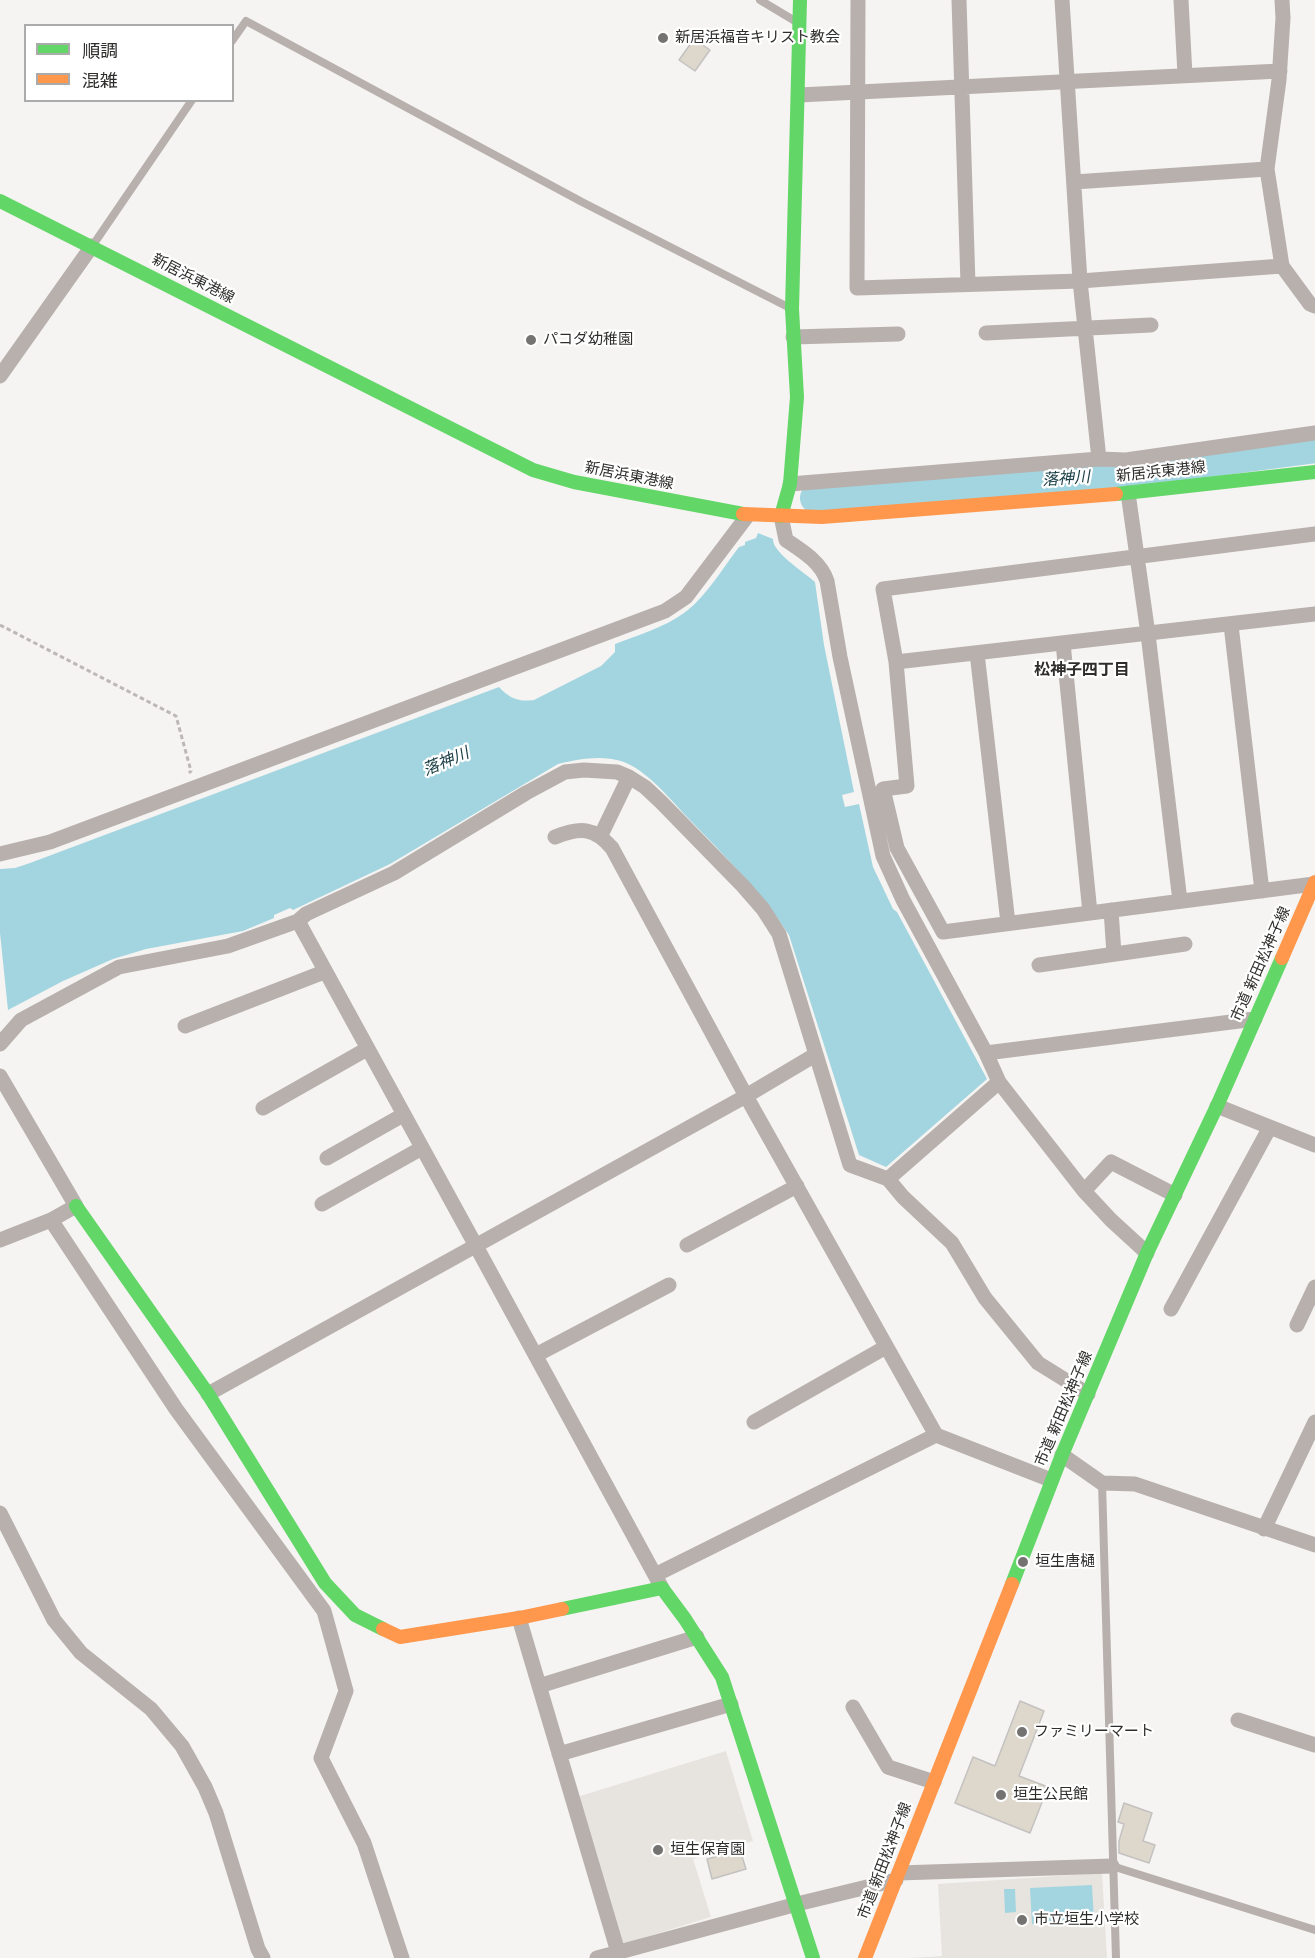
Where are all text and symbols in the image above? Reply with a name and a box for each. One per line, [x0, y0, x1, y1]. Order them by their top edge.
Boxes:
legend [24, 24, 234, 102]
place label: 新居浜福音キリスト教会 [675, 29, 840, 47]
marker: 新居浜福音キリスト教会 [656, 31, 670, 45]
text: 順調 [82, 38, 118, 62]
text: 混雑 [82, 68, 118, 92]
street label: 新居浜東港線 [149, 251, 237, 307]
place label: パコダ幼稚園 [543, 331, 633, 349]
marker: パコダ幼稚園 [524, 333, 538, 347]
street label: 新居浜東港線 [1115, 458, 1207, 486]
street label: 新居浜東港線 [583, 459, 675, 493]
water label: 落神川 [1041, 468, 1091, 490]
district label: 松神子四丁目 [1034, 660, 1130, 680]
water label: 落神川 [420, 744, 472, 780]
street label: 市道 新田松神子線 [1228, 904, 1294, 1024]
street label: 市道 新田松神子線 [1032, 1349, 1096, 1469]
place label: 垣生唐樋 [1035, 1553, 1095, 1571]
marker: 垣生唐樋 [1016, 1555, 1030, 1569]
place label: ファミリーマート [1034, 1723, 1154, 1741]
marker: ファミリーマート [1015, 1725, 1029, 1739]
place label: 垣生公民館 [1013, 1786, 1088, 1804]
marker: 垣生公民館 [994, 1788, 1008, 1802]
street label: 市道 新田松神子線 [854, 1800, 916, 1922]
place label: 垣生保育園 [670, 1841, 745, 1859]
marker: 垣生保育園 [651, 1843, 665, 1857]
place label: 市立垣生小学校 [1034, 1911, 1139, 1929]
marker: 市立垣生小学校 [1015, 1913, 1029, 1927]

